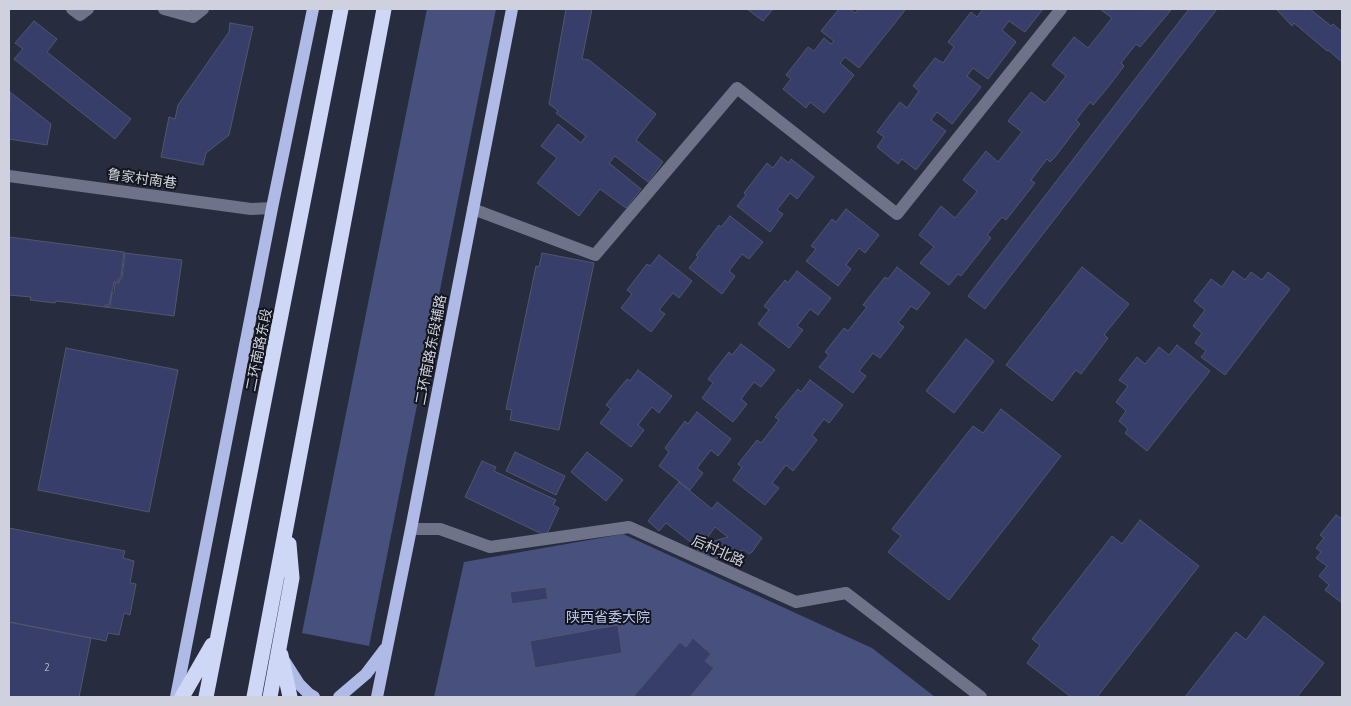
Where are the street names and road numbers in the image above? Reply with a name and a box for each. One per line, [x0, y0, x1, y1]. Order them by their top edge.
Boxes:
street label: 鲁家村南巷 [106, 166, 178, 192]
street label: 二环南路东段辅路 [412, 293, 450, 407]
street label: 二环南路东段 [243, 307, 275, 393]
street label: 后村北路 [689, 532, 747, 570]

